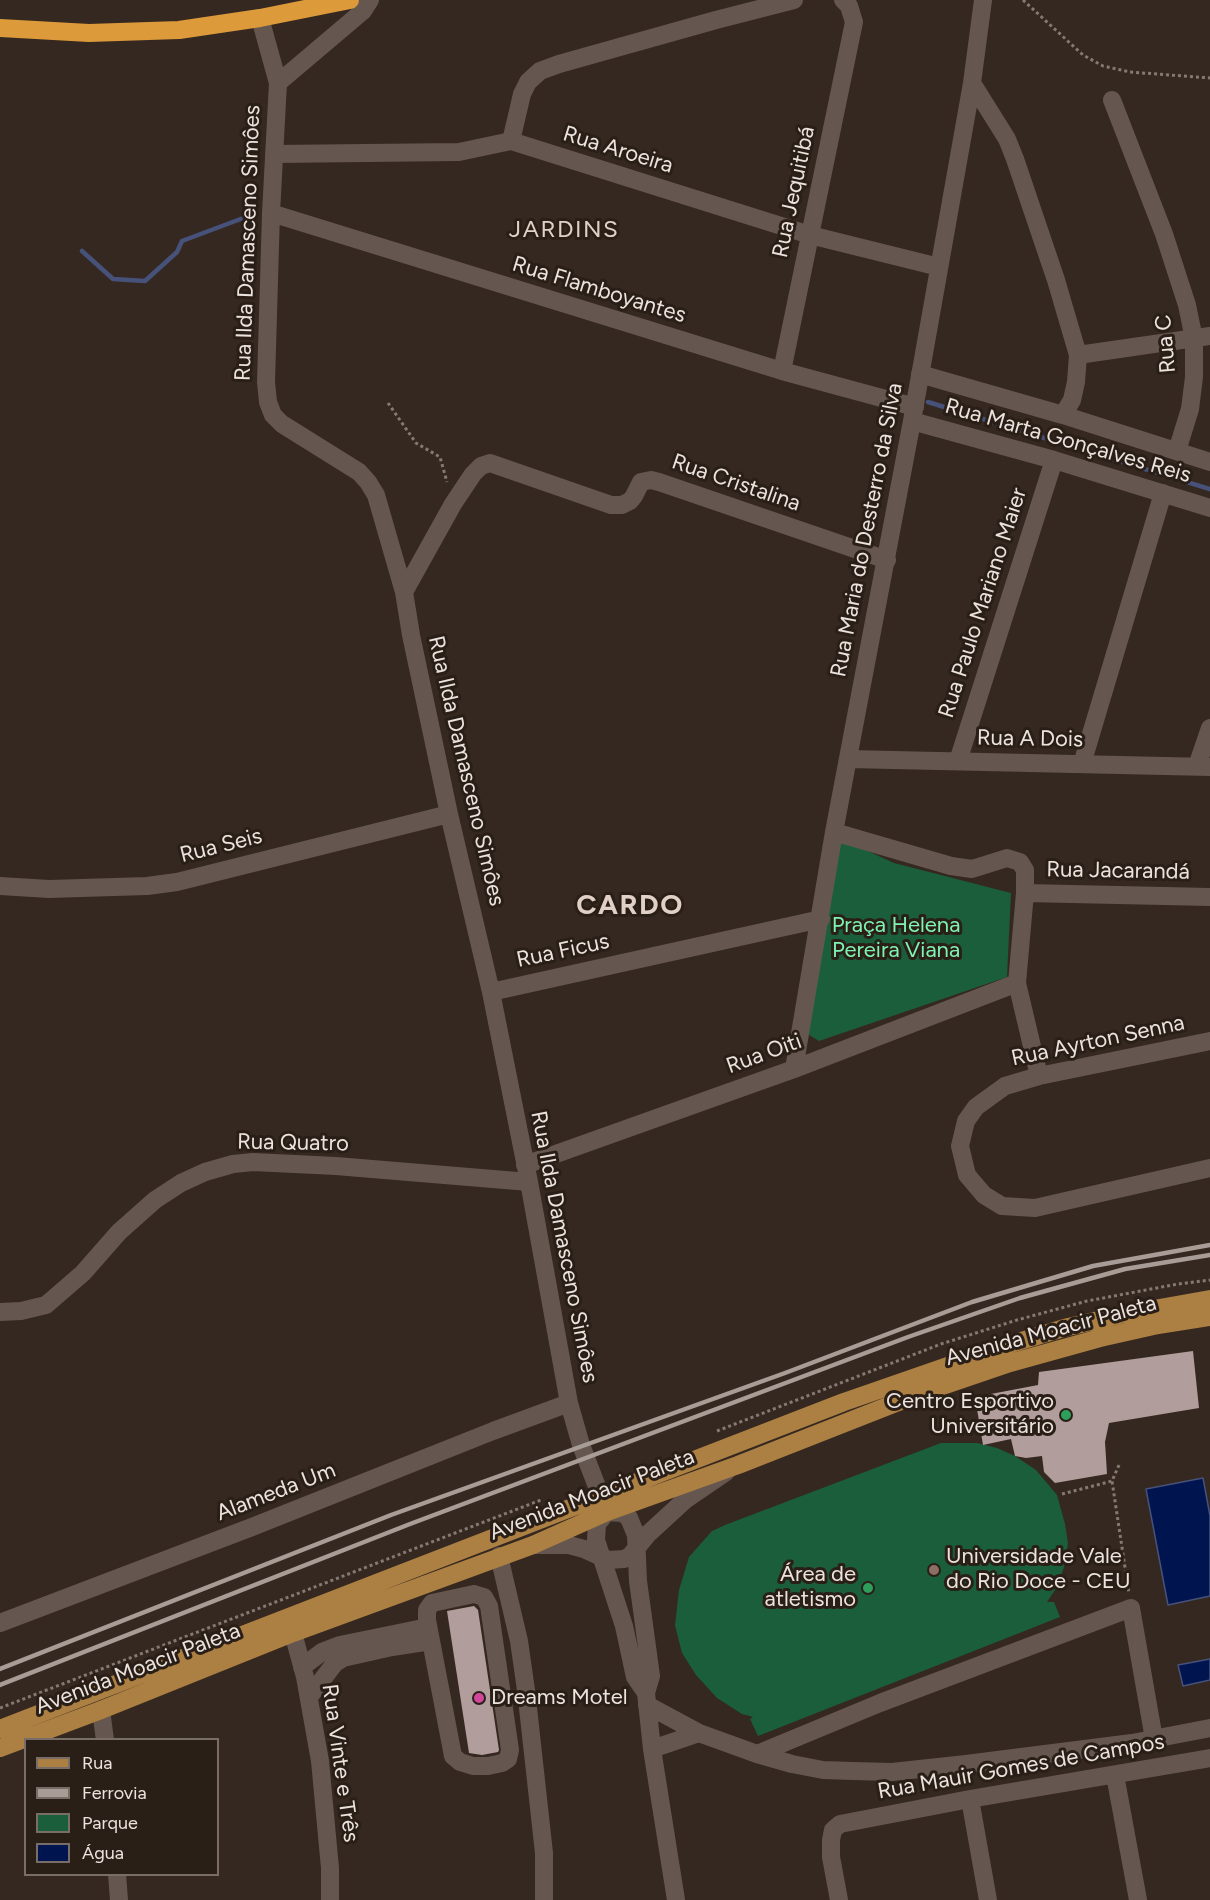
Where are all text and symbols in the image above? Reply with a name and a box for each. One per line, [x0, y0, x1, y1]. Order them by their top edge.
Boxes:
street label: Rua Ilda Damasceno Simôes [230, 104, 266, 382]
street label: Rua Aroeira [560, 121, 676, 179]
street label: Rua Jequitibá [767, 124, 821, 260]
district label: JARDINS [509, 216, 619, 244]
street label: Rua Flamboyantes [509, 251, 689, 329]
street label: Rua C [1150, 314, 1182, 374]
street label: Rua Maria do Desterro da Silva [826, 381, 908, 679]
street label: Rua Marta Gonçalves Reis [942, 393, 1194, 489]
street label: Rua Cristalina [668, 449, 804, 517]
street label: Rua Paulo Mariano Maier [933, 485, 1033, 721]
street label: Rua Ilda Damasceno Simôes [422, 633, 510, 909]
street label: Rua A Dois [977, 725, 1083, 753]
street label: Rua Seis [177, 823, 265, 869]
street label: Rua Jacarandá [1046, 857, 1190, 885]
district label: CARDO [576, 889, 684, 923]
park label: Praça Helena Pereira Viana [832, 913, 960, 964]
street label: Rua Ficus [514, 928, 612, 974]
street label: Rua Ayrton Senna [1009, 1010, 1187, 1072]
street label: Rua Oiti [723, 1028, 805, 1080]
street label: Rua Ilda Damasceno Simôes [525, 1109, 603, 1385]
street label: Rua Quatro [237, 1129, 349, 1157]
street label: Avenida Moacir Paleta [943, 1290, 1159, 1372]
place label: Centro Esportivo Universitário [886, 1389, 1054, 1440]
marker: Centro Esportivo Universitário [1059, 1408, 1073, 1422]
street label: Avenida Moacir Paleta [486, 1444, 698, 1546]
street label: Alameda Um [213, 1457, 339, 1527]
place label: Universidade Vale do Rio Doce - CEU [946, 1544, 1130, 1596]
place label: Área de atletismo [764, 1562, 856, 1614]
marker: Universidade Vale do Rio Doce - CEU [927, 1563, 941, 1577]
marker: Área de atletismo [861, 1581, 875, 1595]
street label: Avenida Moacir Paleta [32, 1618, 244, 1720]
street label: Rua Vinte e Três [316, 1682, 364, 1844]
place label: Dreams Motel [491, 1685, 628, 1711]
marker: Dreams Motel [472, 1691, 486, 1705]
street label: Rua Mauir Gomes de Campos [875, 1729, 1167, 1805]
legend [24, 1738, 219, 1876]
text: Rua [82, 1752, 113, 1774]
text: Ferrovia [82, 1782, 147, 1804]
text: Parque [82, 1812, 138, 1834]
text: Água [82, 1842, 124, 1864]

